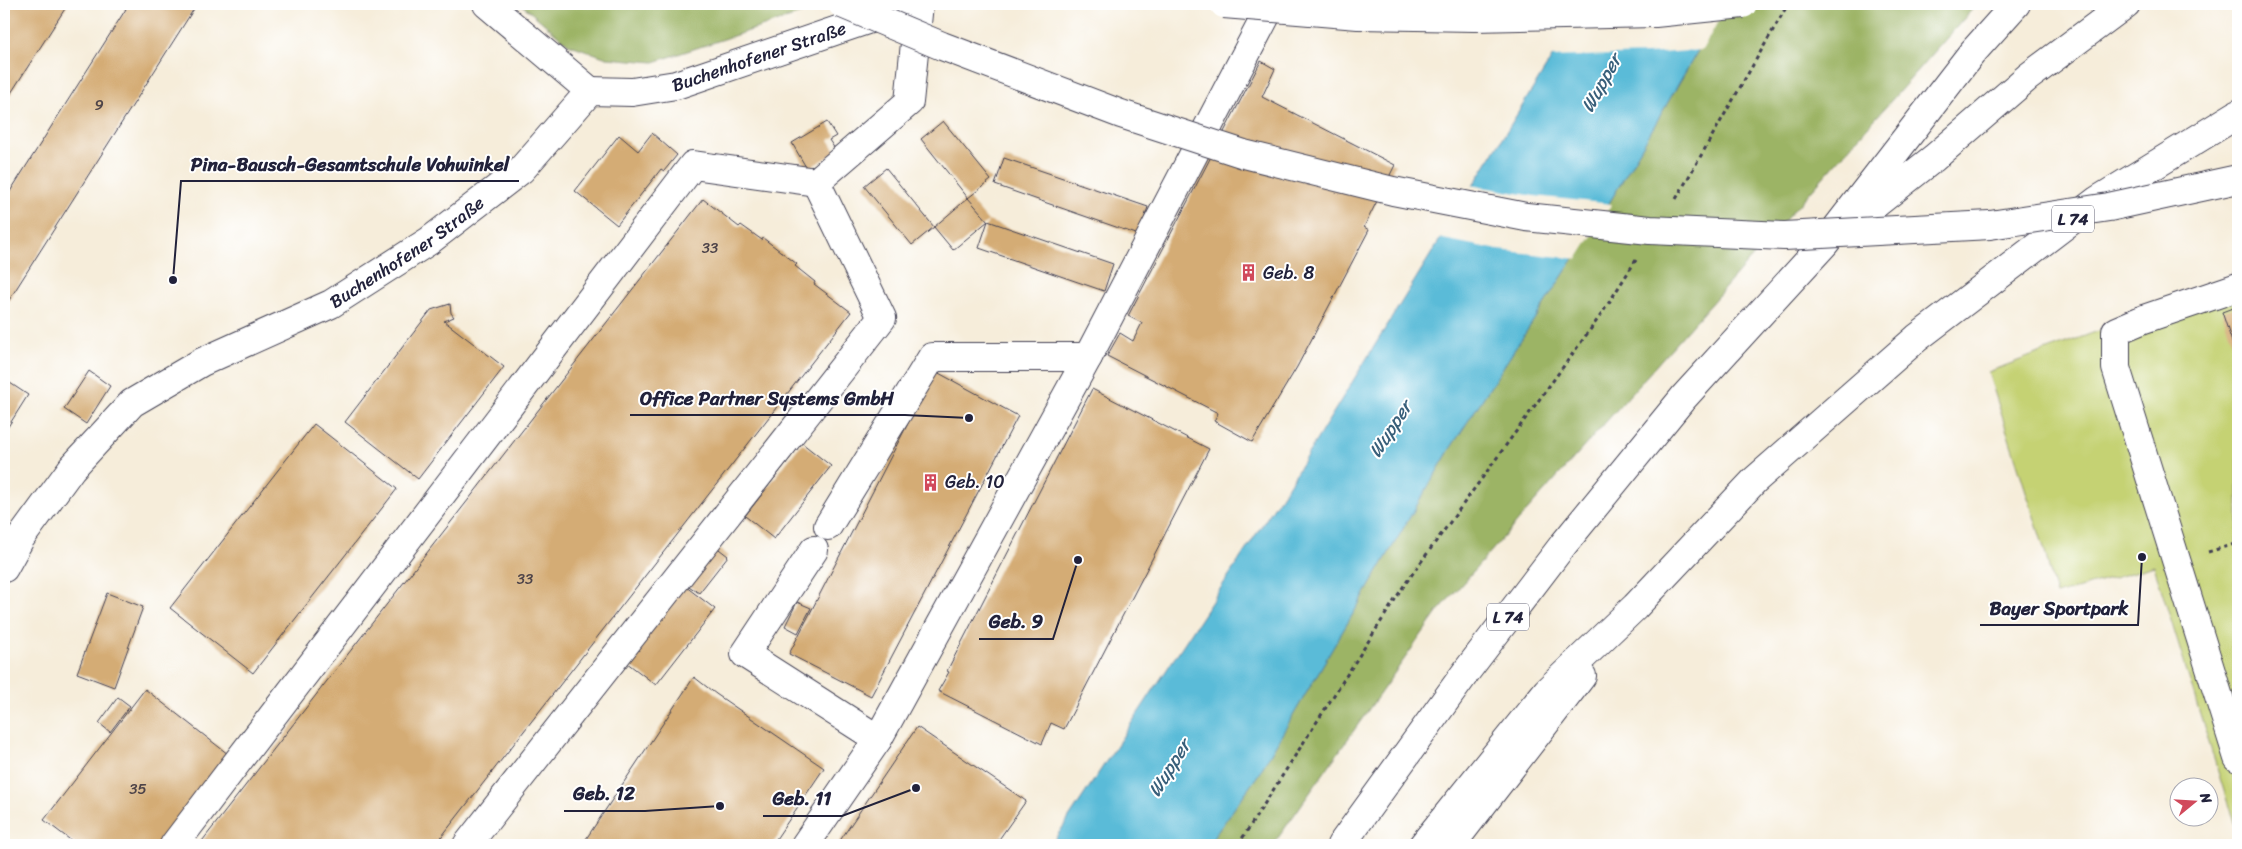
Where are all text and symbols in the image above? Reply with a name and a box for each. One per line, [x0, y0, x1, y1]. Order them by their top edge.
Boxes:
street label: Buchenhofener Straße [668, 12, 850, 101]
water label: Wupper [1571, 45, 1632, 118]
house number: 9 [94, 92, 104, 118]
callout: Pina-Bausch-Gesamtschule Vohwinkel [181, 147, 519, 181]
text: Pina-Bausch-Gesamtschule Vohwinkel [191, 148, 511, 181]
street label: Buchenhofener Straße [323, 188, 491, 317]
road number: L 74 [2052, 205, 2094, 232]
house number: 33 [702, 235, 718, 261]
place label: Geb. 8 [1263, 257, 1314, 289]
building icon: Geb. 8 [1239, 263, 1259, 283]
callout: Office Partner Systems GmbH [630, 381, 905, 415]
text: Office Partner Systems GmbH [640, 382, 895, 415]
water label: Wupper [1359, 391, 1423, 464]
place label: Geb. 10 [945, 466, 1005, 498]
building icon: Geb. 10 [921, 472, 941, 492]
house number: 33 [517, 566, 533, 592]
callout: Bayer Sportpark [1980, 591, 2138, 625]
text: Bayer Sportpark [1990, 592, 2129, 625]
road number: L 74 [1487, 604, 1529, 630]
callout: Geb. 9 [979, 605, 1053, 639]
text: Geb. 9 [988, 605, 1044, 638]
water label: Wupper [1138, 730, 1201, 803]
house number: 35 [129, 776, 147, 802]
north arrow [2170, 776, 2220, 826]
callout: Geb. 12 [564, 777, 645, 811]
text: Geb. 12 [572, 777, 635, 810]
callout: Geb. 11 [763, 782, 842, 816]
text: Geb. 11 [771, 782, 832, 815]
text: N [2192, 789, 2219, 807]

